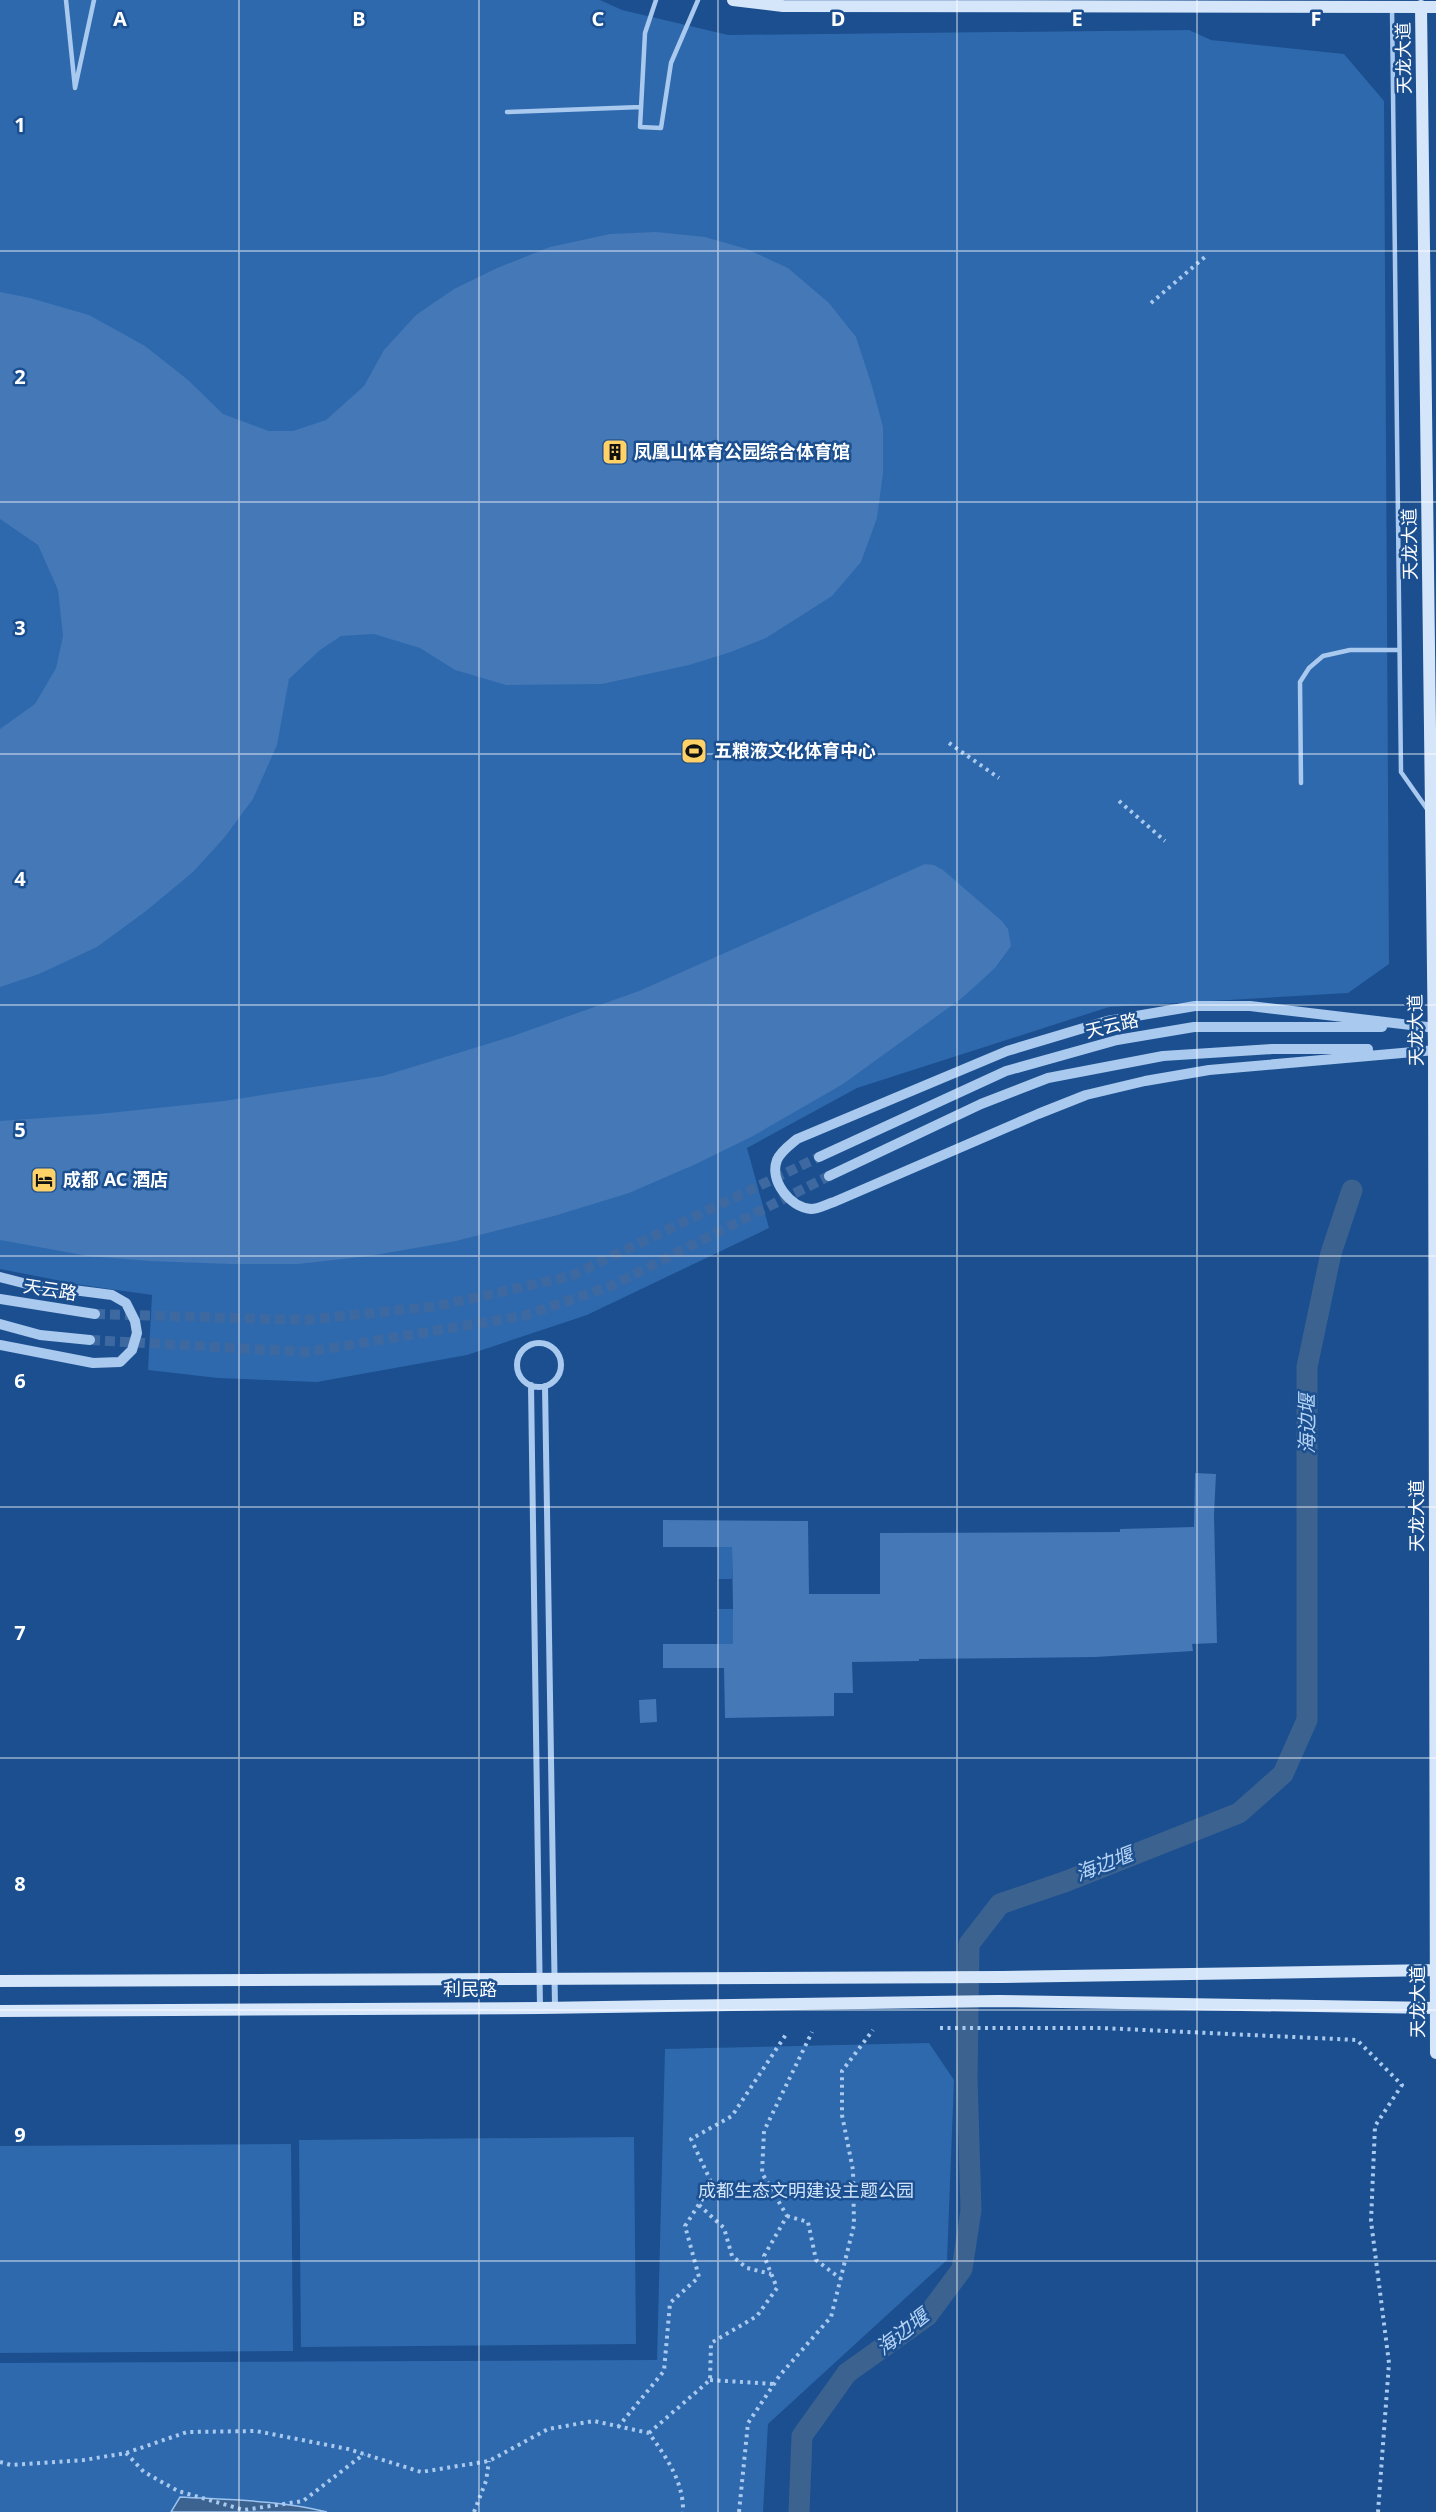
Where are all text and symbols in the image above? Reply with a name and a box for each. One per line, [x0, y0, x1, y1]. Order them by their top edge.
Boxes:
text: A [113, 5, 127, 32]
text: B [352, 5, 366, 32]
text: C [592, 5, 605, 32]
text: D [831, 5, 845, 32]
text: E [1071, 5, 1083, 32]
text: F [1311, 5, 1321, 32]
street label: 天龙大道 [1390, 22, 1416, 94]
text: 1 [14, 111, 26, 138]
text: 2 [14, 363, 26, 390]
building icon: 凤凰山体育公园综合体育馆 [600, 437, 630, 467]
place label: 凤凰山体育公园综合体育馆 [634, 439, 850, 463]
street label: 天龙大道 [1396, 508, 1422, 580]
text: 3 [14, 614, 26, 641]
sports icon: 五粮液文化体育中心 [679, 736, 709, 766]
place label: 五粮液文化体育中心 [714, 738, 876, 762]
text: 4 [14, 865, 26, 892]
street label: 天龙大道 [1402, 994, 1428, 1066]
street label: 天云路 [1083, 1007, 1141, 1043]
text: 5 [14, 1116, 26, 1143]
hotel icon: 成都 AC 酒店 [29, 1165, 59, 1195]
place label: 成都 AC 酒店 [63, 1167, 168, 1191]
street label: 天云路 [22, 1273, 79, 1305]
text: 6 [14, 1367, 26, 1394]
water label: 海边堰 [1293, 1391, 1320, 1454]
street label: 天龙大道 [1404, 1480, 1428, 1552]
text: 7 [14, 1619, 26, 1646]
water label: 海边堰 [1071, 1839, 1139, 1887]
text: 8 [14, 1870, 26, 1897]
street label: 天龙大道 [1405, 1966, 1429, 2038]
street label: 利民路 [443, 1977, 497, 2001]
text: 9 [14, 2121, 26, 2148]
park label: 成都生态文明建设主题公园 [698, 2178, 914, 2202]
water label: 海边堰 [870, 2301, 936, 2361]

